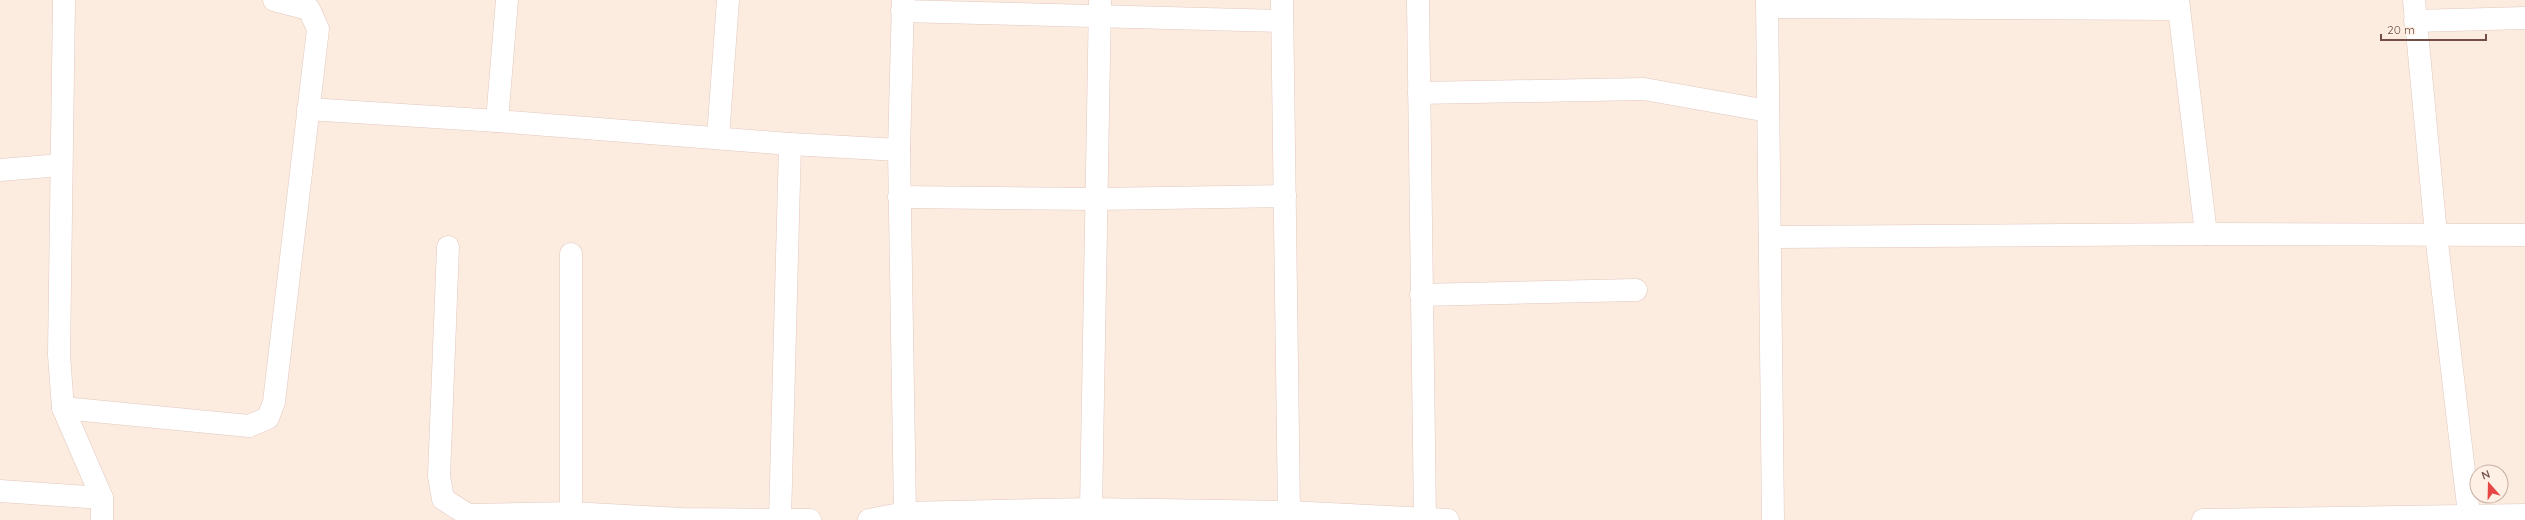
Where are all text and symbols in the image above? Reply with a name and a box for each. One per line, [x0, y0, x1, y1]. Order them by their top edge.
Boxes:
scale bar [2381, 16, 2486, 42]
text: 20 m [2387, 22, 2415, 37]
north arrow [2469, 464, 2509, 504]
text: N [2479, 467, 2492, 483]

